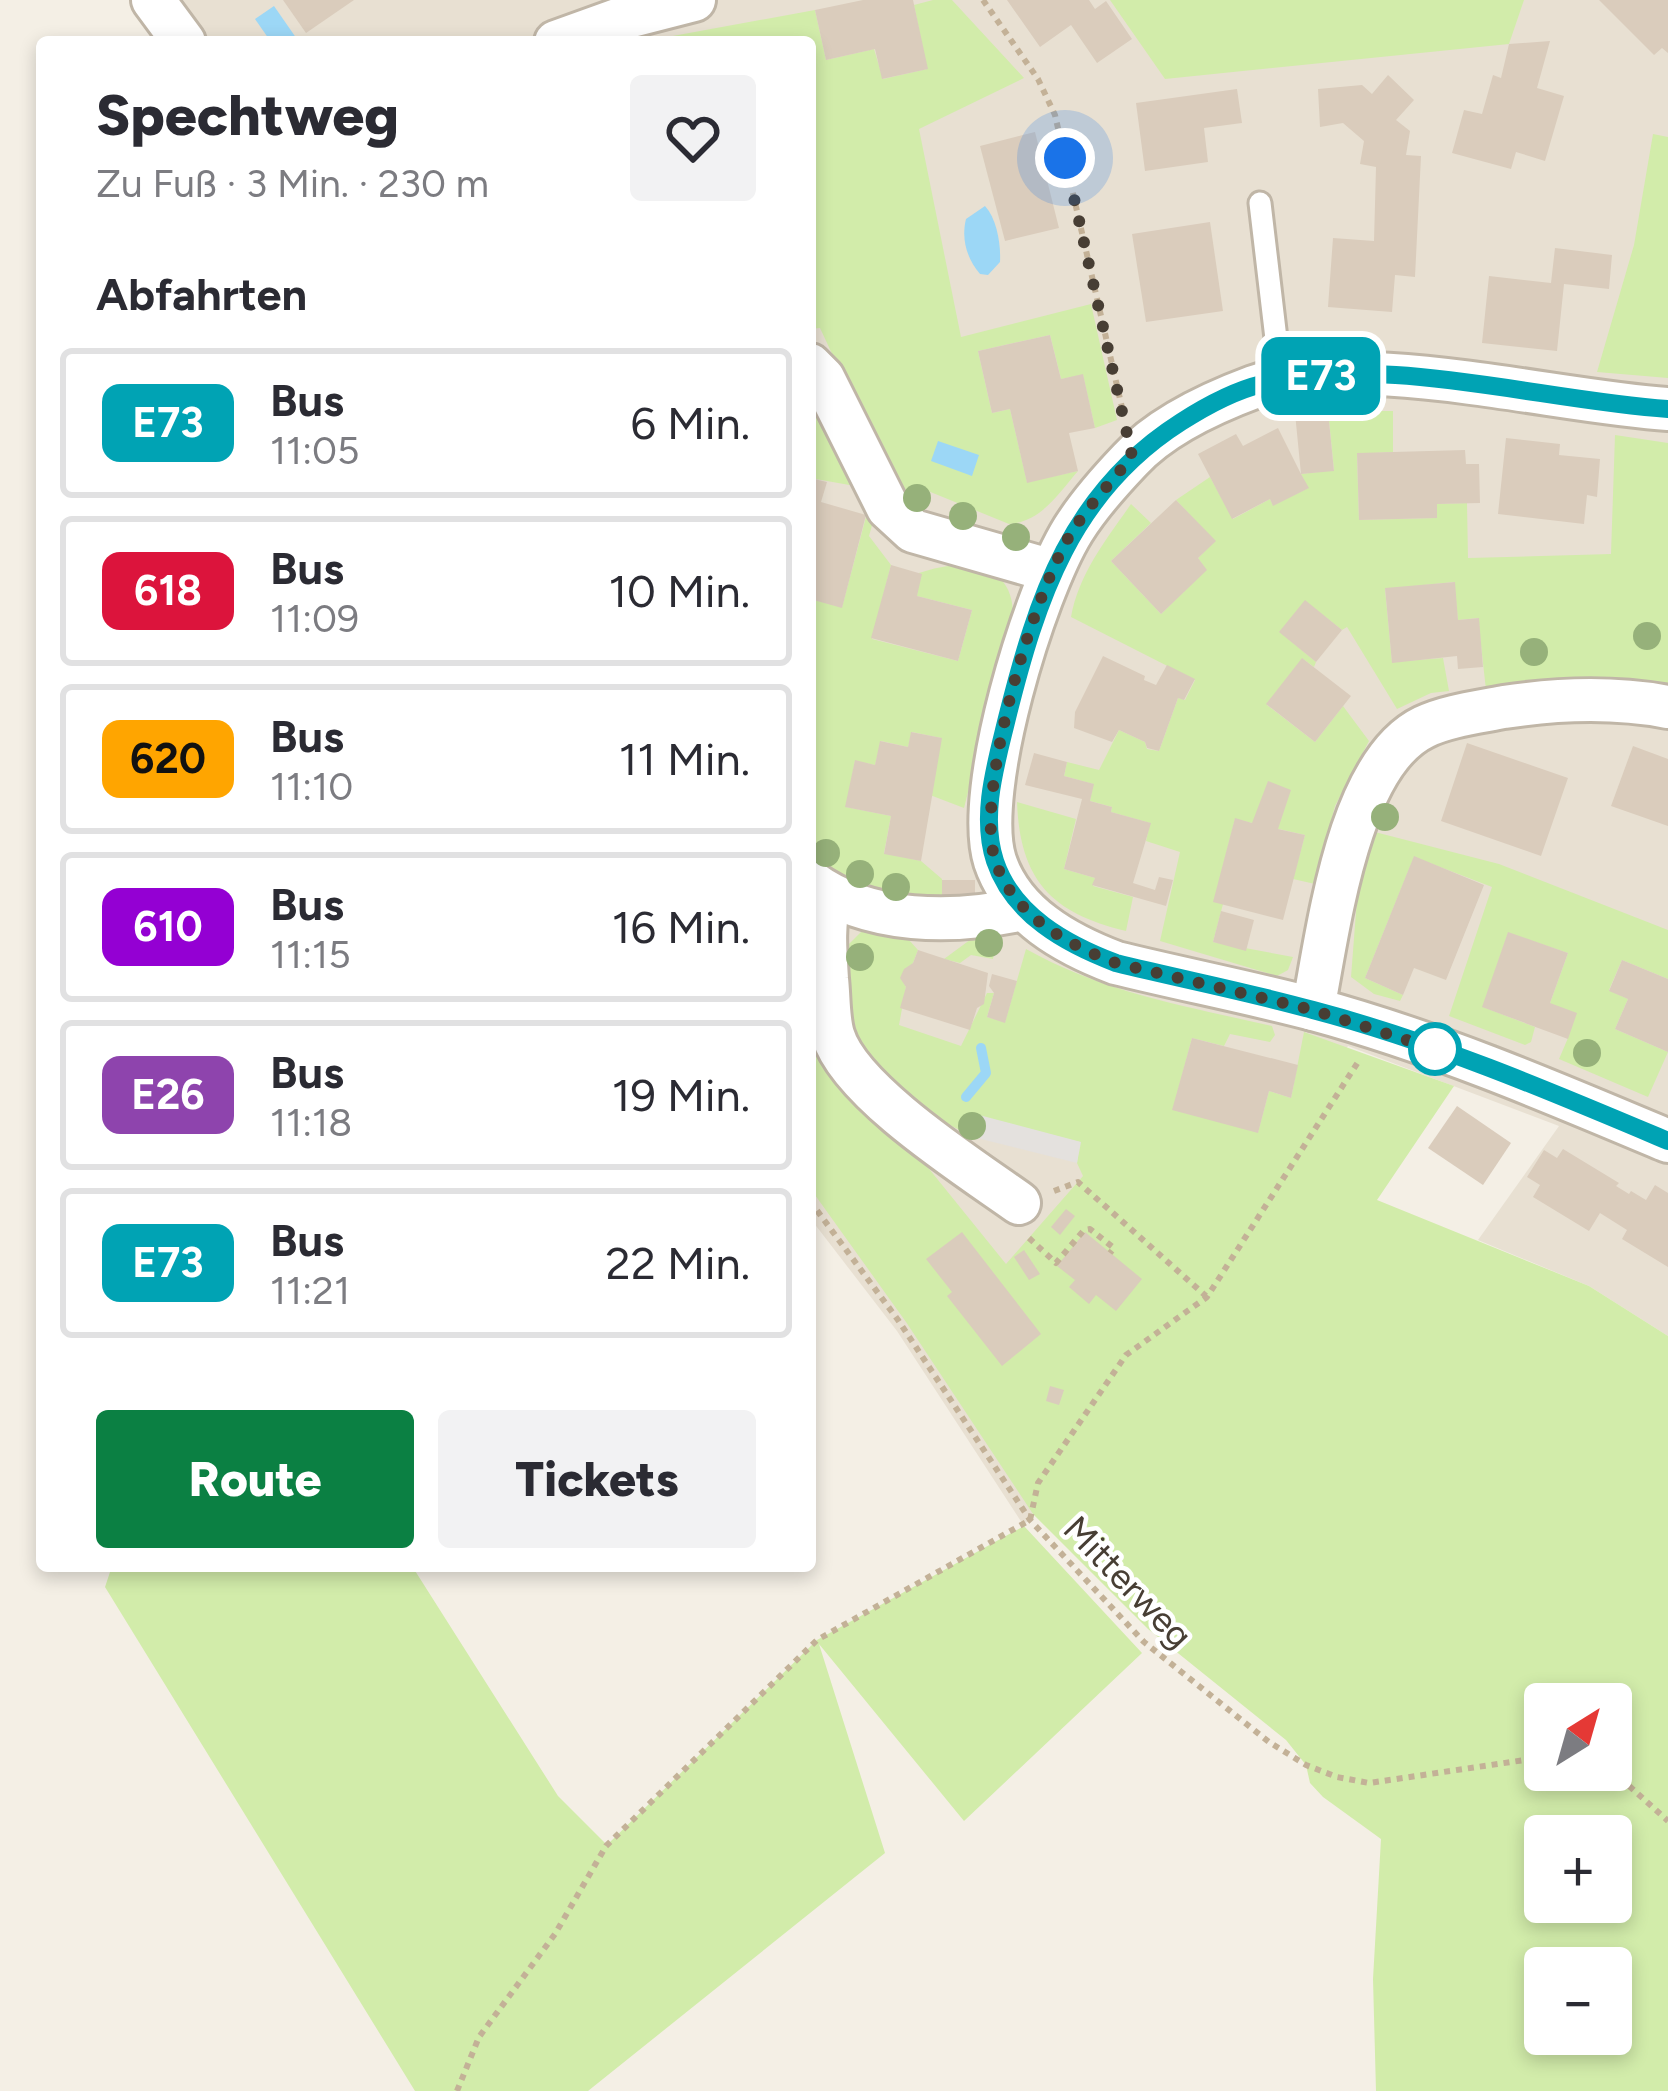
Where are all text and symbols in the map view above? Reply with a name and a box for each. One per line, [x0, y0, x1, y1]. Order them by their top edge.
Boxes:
button: heart [630, 75, 756, 201]
text: Spechtweg [96, 81, 399, 149]
your location [1035, 128, 1095, 188]
text: Zu Fuß · 3 Min. · 230 m [96, 160, 489, 207]
text: Abfahrten [96, 267, 307, 321]
line badge: E73 [1252, 337, 1390, 415]
text: E73 [1285, 350, 1357, 401]
text: Bus [270, 373, 344, 427]
text: 6 Min. [630, 396, 750, 450]
text: E73 [132, 397, 204, 448]
text: 11:05 [270, 427, 360, 474]
text: Bus [270, 541, 344, 595]
text: 10 Min. [608, 564, 750, 618]
text: 618 [134, 565, 202, 616]
text: 11:09 [270, 595, 359, 642]
text: Bus [270, 709, 344, 763]
text: 11 Min. [619, 732, 750, 786]
text: 620 [130, 733, 206, 784]
text: 11:10 [270, 763, 353, 810]
text: Bus [270, 877, 344, 931]
text: 16 Min. [612, 900, 750, 954]
text: 610 [133, 901, 203, 952]
text: 11:15 [270, 931, 351, 978]
unlabelled marker [1410, 1024, 1460, 1074]
text: Bus [270, 1045, 344, 1099]
text: 19 Min. [612, 1068, 750, 1122]
text: E26 [131, 1069, 205, 1120]
text: 11:18 [270, 1099, 352, 1146]
text: Bus [270, 1213, 344, 1267]
text: 22 Min. [606, 1236, 750, 1290]
text: E73 [132, 1237, 204, 1288]
text: 11:21 [270, 1267, 350, 1314]
button: Route [96, 1410, 414, 1548]
button: Tickets [438, 1410, 756, 1548]
street label: Mitterweg [1055, 1507, 1201, 1657]
north arrow [1524, 1683, 1632, 1791]
map controls [1524, 1683, 1632, 2055]
button: + [1524, 1815, 1632, 1923]
button: − [1524, 1947, 1632, 2055]

